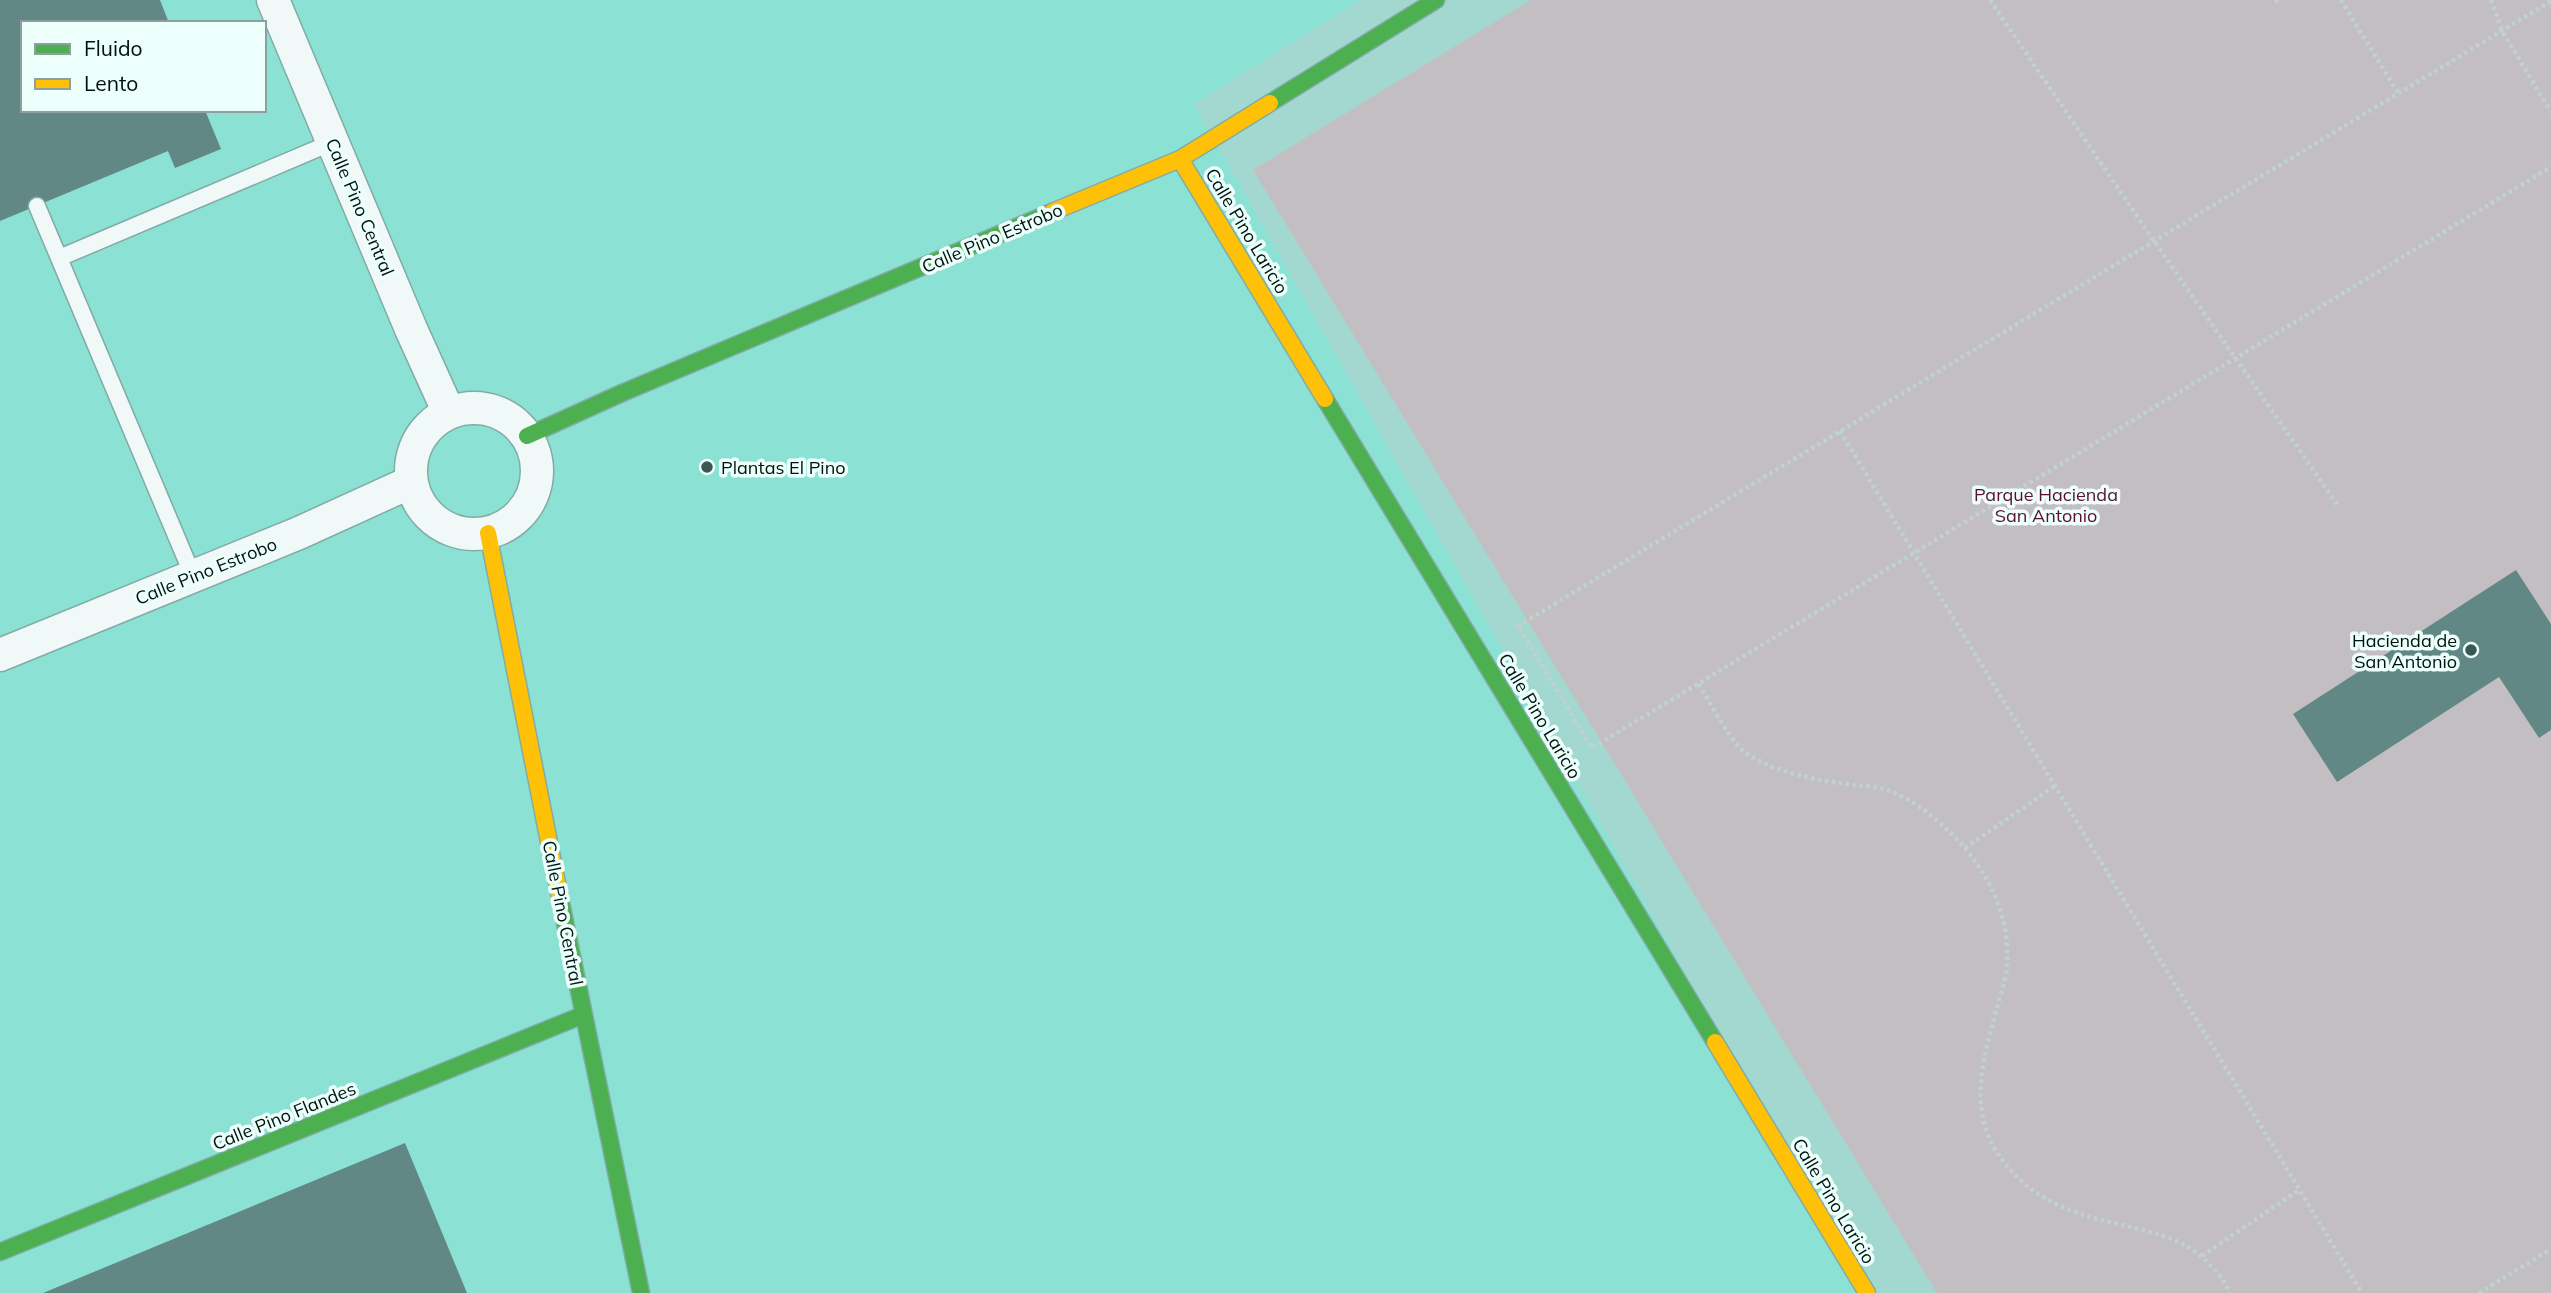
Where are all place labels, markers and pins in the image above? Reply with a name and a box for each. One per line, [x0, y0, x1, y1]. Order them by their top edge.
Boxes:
place label: Plantas El Pino [721, 456, 845, 479]
marker: Plantas El Pino [699, 459, 715, 475]
place label: Hacienda de San Antonio [2352, 629, 2457, 673]
marker: Hacienda de San Antonio [2463, 642, 2479, 658]

